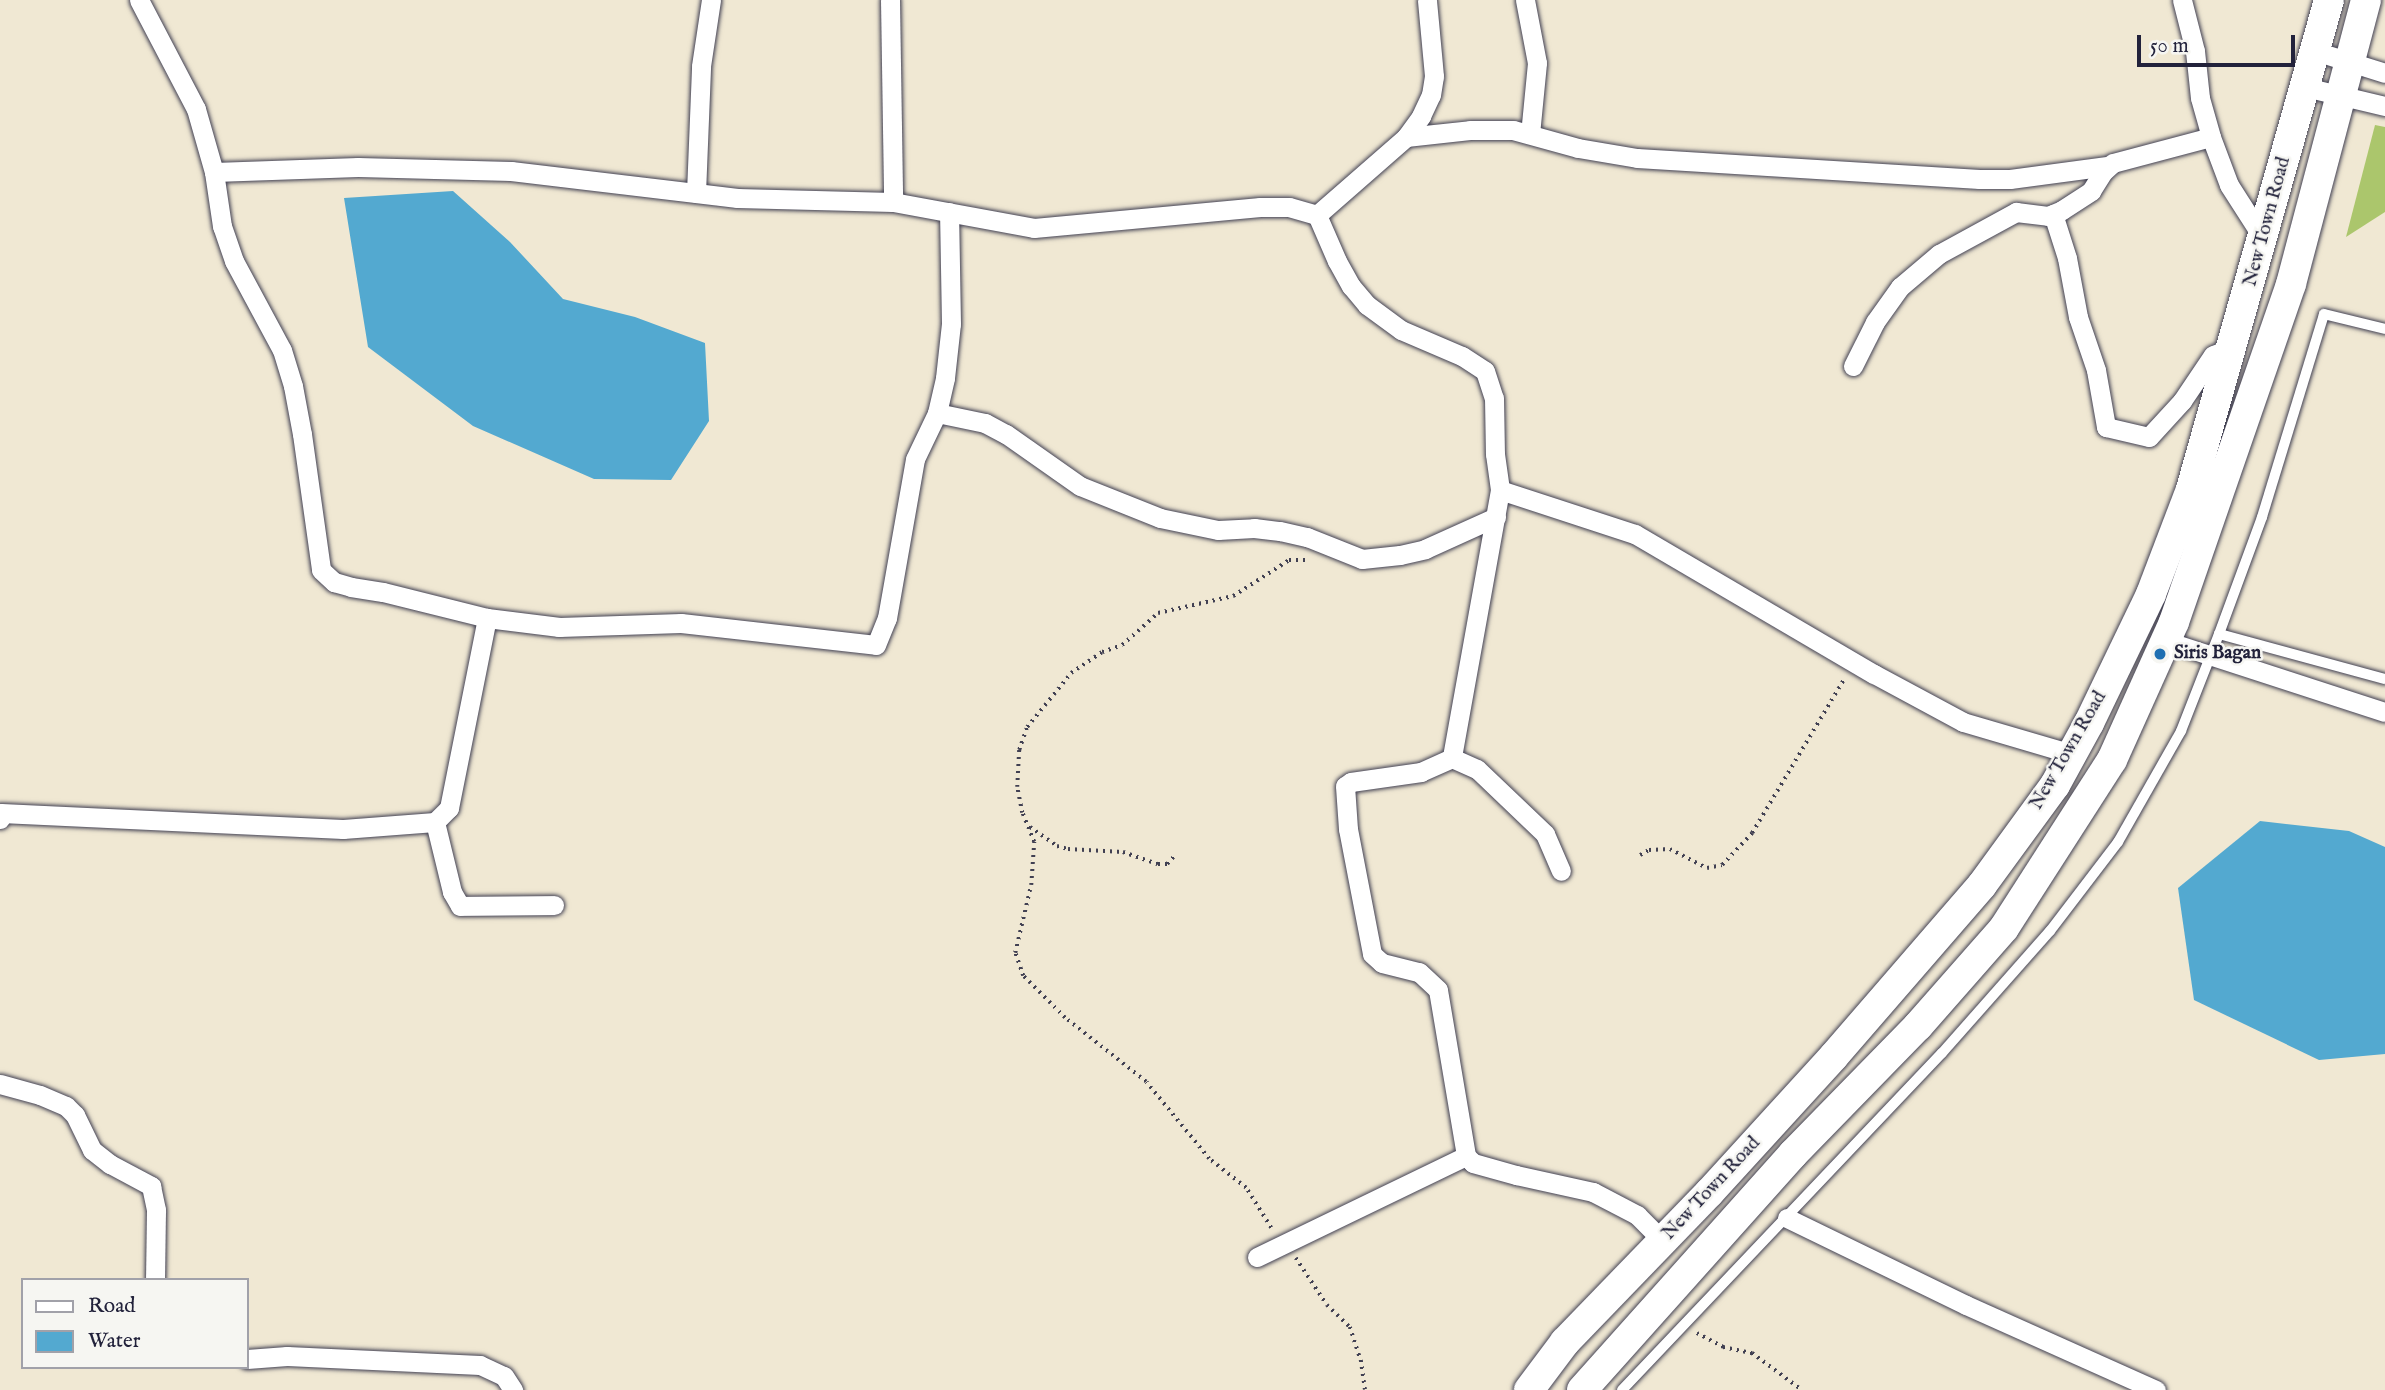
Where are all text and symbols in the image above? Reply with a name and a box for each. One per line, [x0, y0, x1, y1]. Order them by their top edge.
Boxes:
scale bar [2140, 21, 2298, 65]
text: 50 m [2150, 33, 2189, 60]
street label: New Town Road [2240, 155, 2296, 289]
place label: Siris Bagan [2174, 643, 2261, 665]
marker: Siris Bagan [2152, 646, 2168, 662]
street label: New Town Road [2026, 688, 2112, 814]
street label: New Town Road [1658, 1133, 1766, 1245]
legend [21, 1278, 248, 1369]
text: Road [88, 1293, 135, 1320]
text: Water [88, 1328, 140, 1355]

